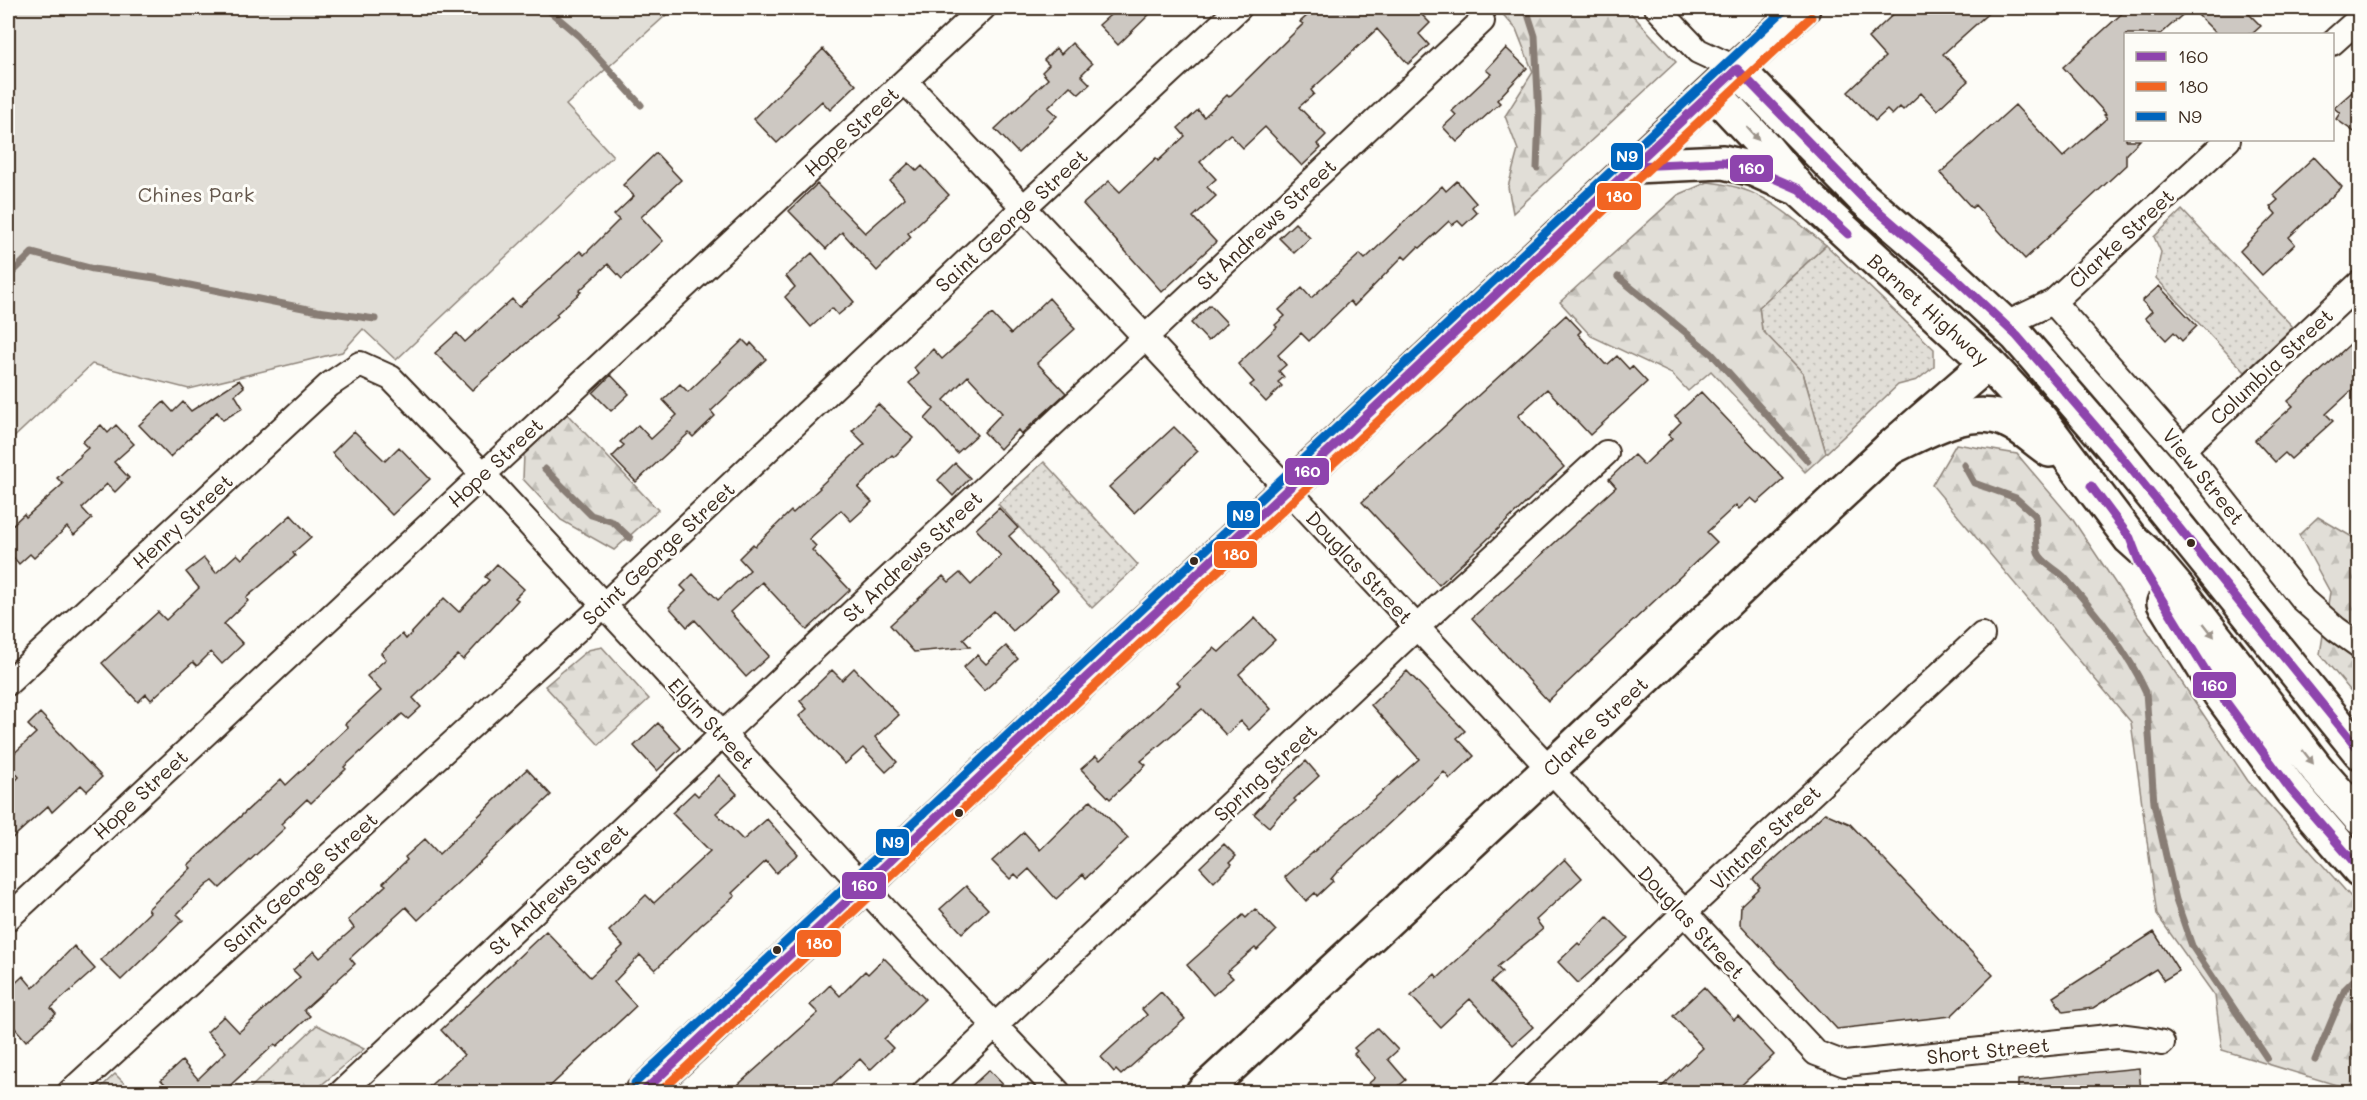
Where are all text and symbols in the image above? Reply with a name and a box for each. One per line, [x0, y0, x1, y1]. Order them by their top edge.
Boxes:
legend [2124, 33, 2334, 141]
text: 160 [2178, 44, 2208, 68]
text: 180 [2178, 74, 2208, 98]
street label: Hope Street [798, 80, 904, 182]
text: N9 [2178, 104, 2202, 128]
one-way arrow [1746, 126, 1759, 141]
line badge: N9 [1610, 142, 1644, 171]
street label: Saint George Street [929, 143, 1093, 297]
text: N9 [1616, 145, 1638, 166]
street label: St Andrews Street [1191, 153, 1341, 295]
line badge: 160 [1729, 154, 1774, 183]
text: 160 [1737, 157, 1765, 178]
park label: Chines Park [138, 181, 254, 207]
line badge: 180 [1596, 182, 1642, 211]
street label: Clarke Street [2063, 183, 2179, 293]
text: 180 [1605, 185, 1633, 206]
street label: Barnet Highway [1863, 247, 1995, 371]
street label: Columbia Street [2204, 302, 2338, 430]
street label: Hope Street [442, 411, 548, 513]
street label: View Street [2157, 422, 2251, 530]
line badge: 160 [1284, 457, 1330, 486]
text: 160 [1293, 460, 1321, 481]
street label: Henry Street [126, 468, 238, 574]
street label: Saint George Street [576, 476, 740, 630]
street label: St Andrews Street [837, 485, 987, 627]
line badge: N9 [1226, 500, 1261, 529]
text: N9 [1232, 504, 1254, 525]
street label: Douglas Street [1301, 505, 1419, 629]
unlabelled marker [2185, 537, 2197, 549]
line badge: 180 [1213, 540, 1258, 569]
text: 180 [1222, 543, 1250, 564]
unlabelled marker [1188, 555, 1200, 567]
one-way arrow [2203, 622, 2215, 638]
street label: Clarke Street [1537, 671, 1653, 781]
line badge: 160 [2192, 671, 2237, 699]
street label: Elgin Street [663, 672, 761, 774]
text: 160 [2200, 674, 2228, 695]
street label: Spring Street [1208, 717, 1322, 827]
street label: Hope Street [87, 743, 193, 845]
one-way arrow [2301, 749, 2313, 764]
street label: Vintner Street [1704, 779, 1826, 895]
street label: Saint George Street [217, 806, 383, 958]
unlabelled marker [953, 807, 965, 819]
street label: St Andrews Street [483, 818, 633, 960]
line badge: N9 [875, 828, 910, 857]
text: N9 [882, 831, 904, 852]
street label: Douglas Street [1633, 860, 1751, 984]
line badge: 160 [841, 871, 887, 900]
text: 160 [850, 874, 878, 895]
line badge: 180 [796, 929, 842, 958]
text: 180 [805, 932, 833, 953]
unlabelled marker [771, 944, 783, 956]
street label: Short Street [1925, 1031, 2051, 1069]

